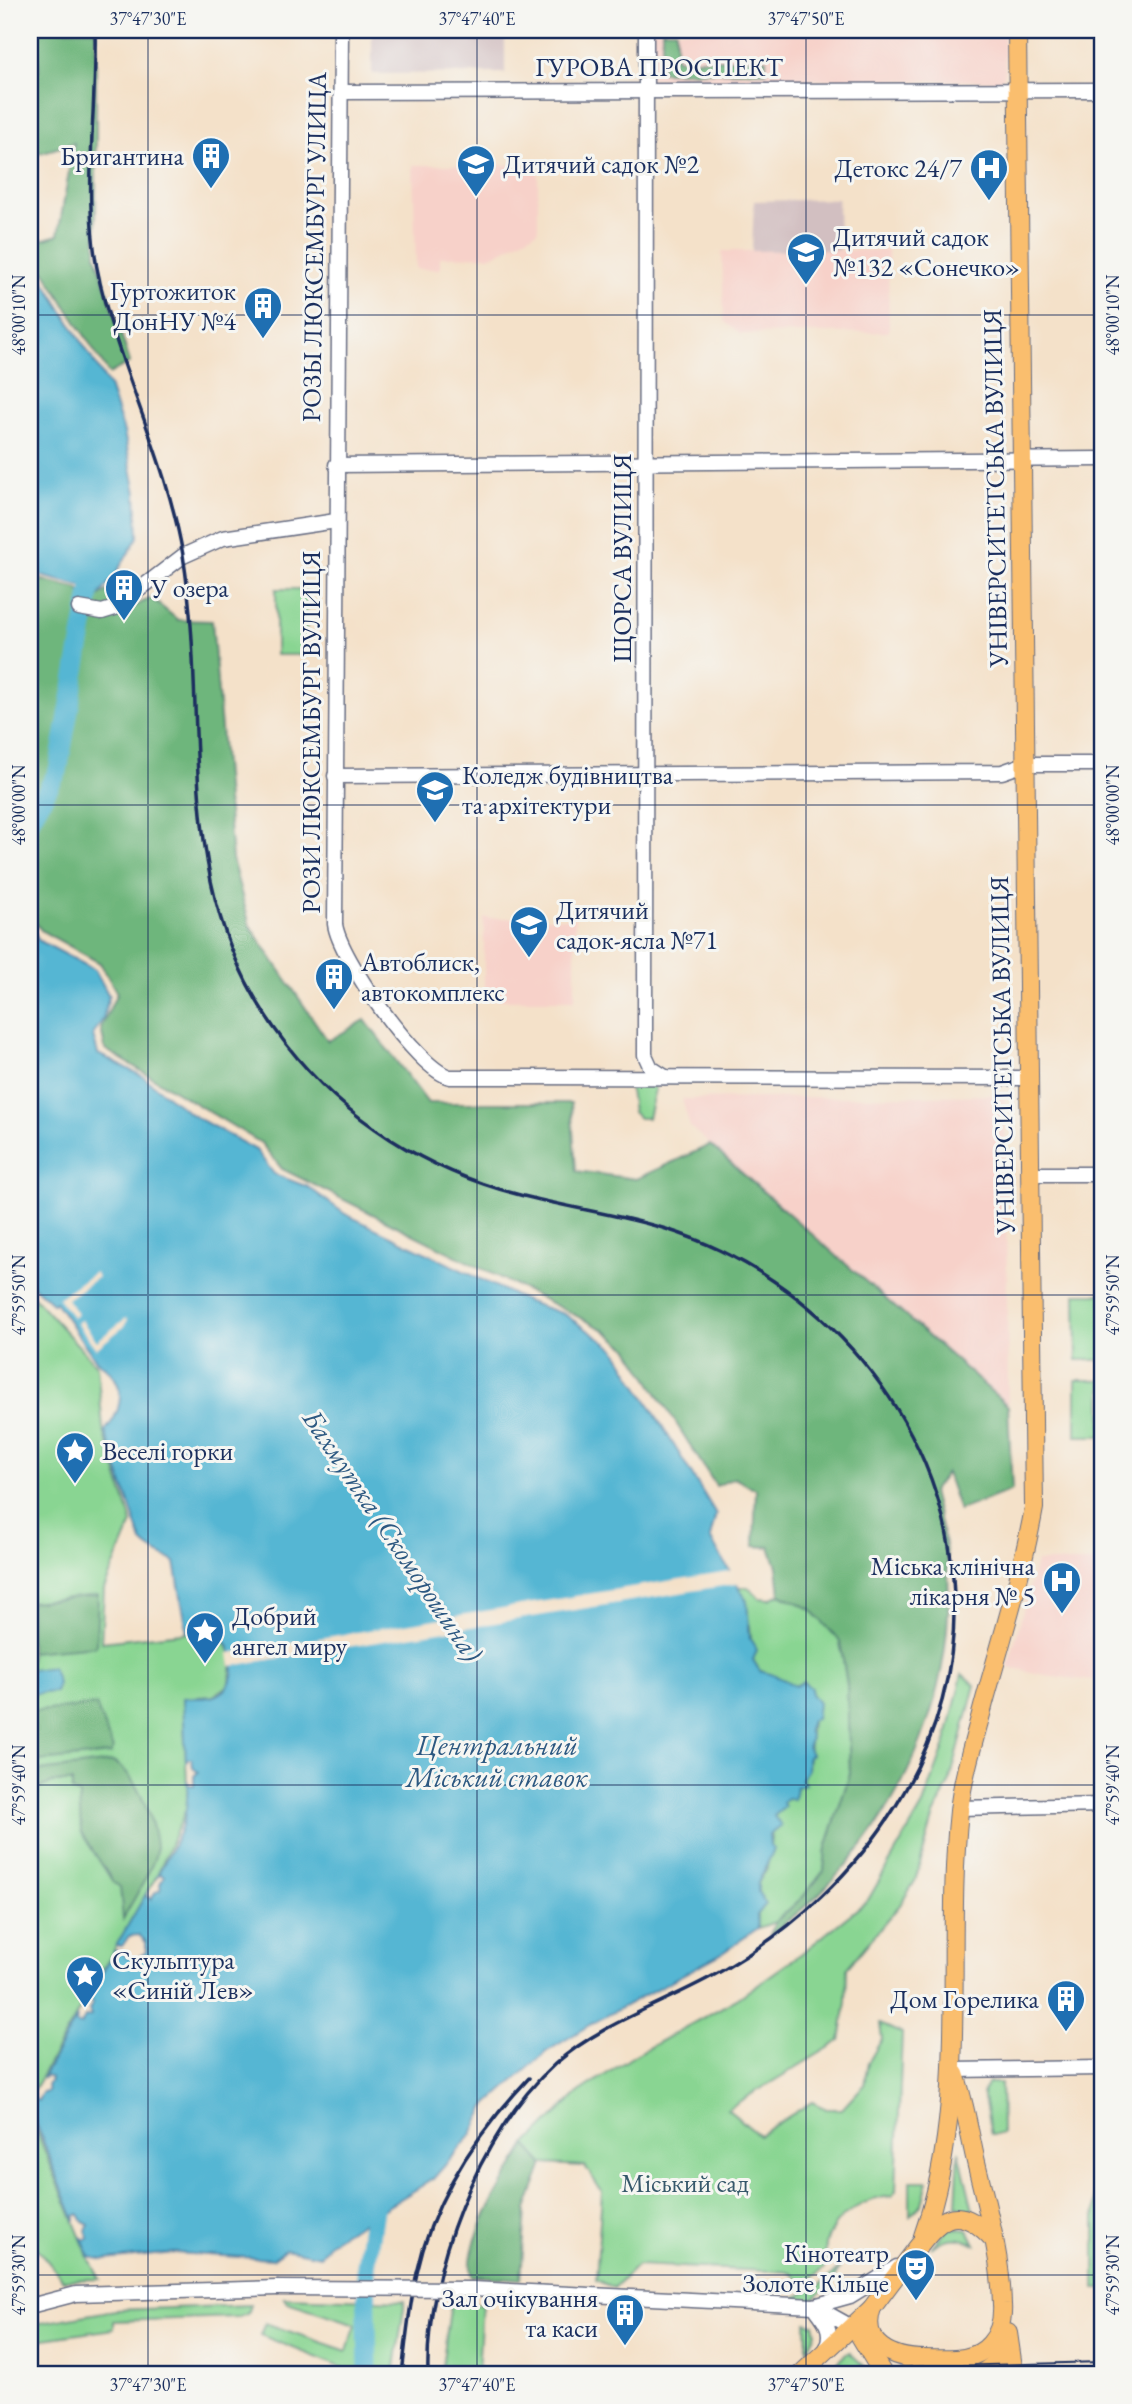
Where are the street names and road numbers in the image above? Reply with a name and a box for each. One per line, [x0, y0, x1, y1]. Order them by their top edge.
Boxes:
street label: ГУРОВА ПРОСПЕКТ [535, 50, 783, 84]
street label: РОЗЫ ЛЮКСЕМБУРГ УЛИЦА [294, 71, 334, 422]
street label: УНІВЕРСИТЕТСЬКА ВУЛИЦЯ [975, 308, 1015, 669]
street label: ЩОРСА ВУЛИЦЯ [605, 453, 639, 663]
street label: РОЗИ ЛЮКСЕМБУРГ ВУЛИЦЯ [294, 551, 328, 913]
street label: УНІВЕРСИТЕТСЬКА ВУЛИЦЯ [982, 875, 1022, 1236]

